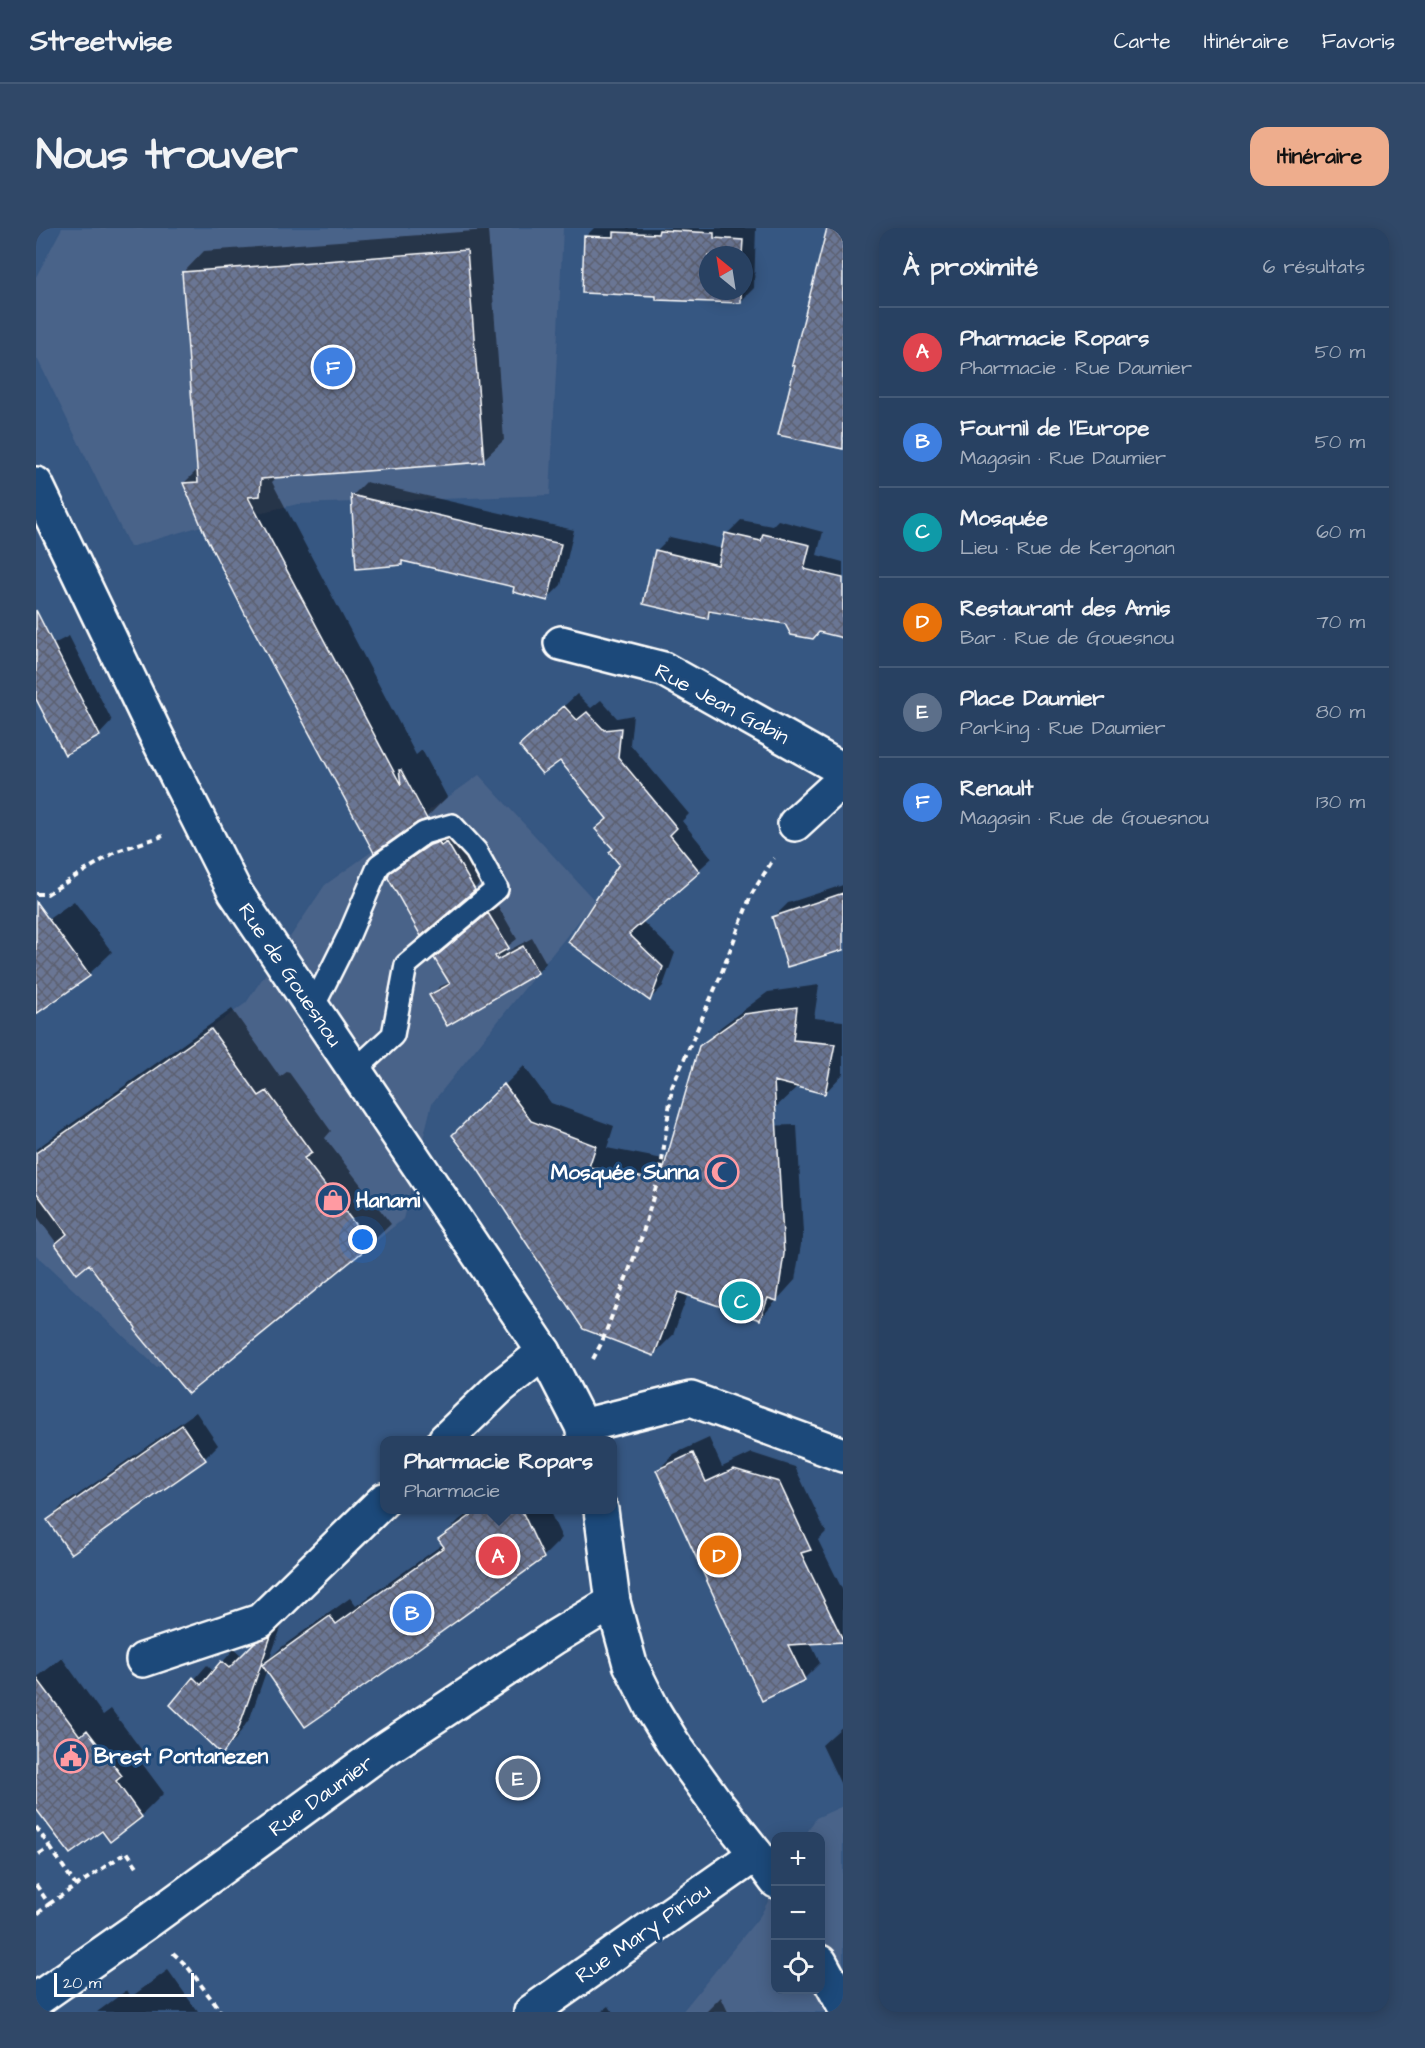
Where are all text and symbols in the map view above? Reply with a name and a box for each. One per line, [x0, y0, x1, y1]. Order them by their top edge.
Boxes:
text: Streetwise [30, 22, 172, 61]
text: Carte [1114, 27, 1171, 56]
text: Itinéraire [1204, 27, 1289, 56]
text: Favoris [1322, 27, 1395, 56]
text: Nous trouver [36, 127, 298, 185]
button: Itinéraire [1250, 127, 1389, 186]
north arrow [699, 246, 753, 300]
text: À proximité [903, 249, 1038, 285]
text: 6 résultats [1263, 253, 1365, 281]
text: Pharmacie Ropars [960, 323, 1149, 354]
text: A [916, 338, 929, 366]
text: 50 m [1315, 338, 1365, 366]
pin: F [314, 344, 352, 390]
text: Pharmacie · Rue Daumier [960, 354, 1192, 382]
text: Fournil de l’Europe [960, 413, 1149, 444]
text: B [915, 428, 930, 456]
text: 50 m [1315, 428, 1365, 456]
text: Magasin · Rue Daumier [960, 444, 1166, 472]
text: Mosquée [960, 503, 1048, 534]
text: C [915, 518, 930, 546]
text: 60 m [1316, 518, 1365, 546]
text: Lieu · Rue de Kergonan [960, 534, 1175, 562]
text: Restaurant des Amis [960, 593, 1171, 624]
text: D [916, 608, 929, 636]
text: 70 m [1317, 608, 1365, 636]
text: Bar · Rue de Gouesnou [960, 624, 1174, 652]
street label: Rue Jean Gabin [650, 656, 794, 752]
text: Place Daumier [960, 683, 1104, 714]
text: E [917, 698, 928, 726]
text: 80 m [1316, 698, 1365, 726]
text: Parking · Rue Daumier [960, 714, 1165, 742]
text: Renault [960, 773, 1033, 804]
text: F [916, 788, 929, 816]
text: 130 m [1316, 788, 1365, 816]
text: Magasin · Rue de Gouesnou [960, 804, 1209, 832]
street label: Rue de Gouesnou [231, 897, 349, 1053]
mosque icon: Mosquée Sunna [704, 1154, 740, 1190]
place label: Mosquée Sunna [551, 1158, 699, 1188]
shop icon: Hanami [315, 1182, 351, 1218]
place label: Hanami [356, 1186, 421, 1215]
your location [348, 1225, 377, 1254]
pin: C [722, 1278, 760, 1324]
popup [380, 1436, 617, 1514]
text: Pharmacie Ropars [404, 1446, 593, 1477]
text: Pharmacie [404, 1477, 500, 1505]
pin: D [700, 1532, 738, 1578]
pin: A [478, 1534, 518, 1578]
pin: B [392, 1590, 431, 1636]
public building icon: Brest Pontanezen [53, 1738, 89, 1774]
place label: Brest Pontanezen [94, 1742, 269, 1771]
street label: Rue Daumier [263, 1748, 380, 1844]
pin: E [498, 1756, 538, 1800]
map controls [771, 1832, 825, 1994]
button: + [771, 1832, 825, 1886]
street label: Rue Mary Piriou [570, 1875, 718, 1992]
button: − [771, 1886, 825, 1940]
button: locate [771, 1940, 825, 1994]
scale bar [54, 1970, 194, 1998]
text: 20 m [63, 1972, 101, 1994]

